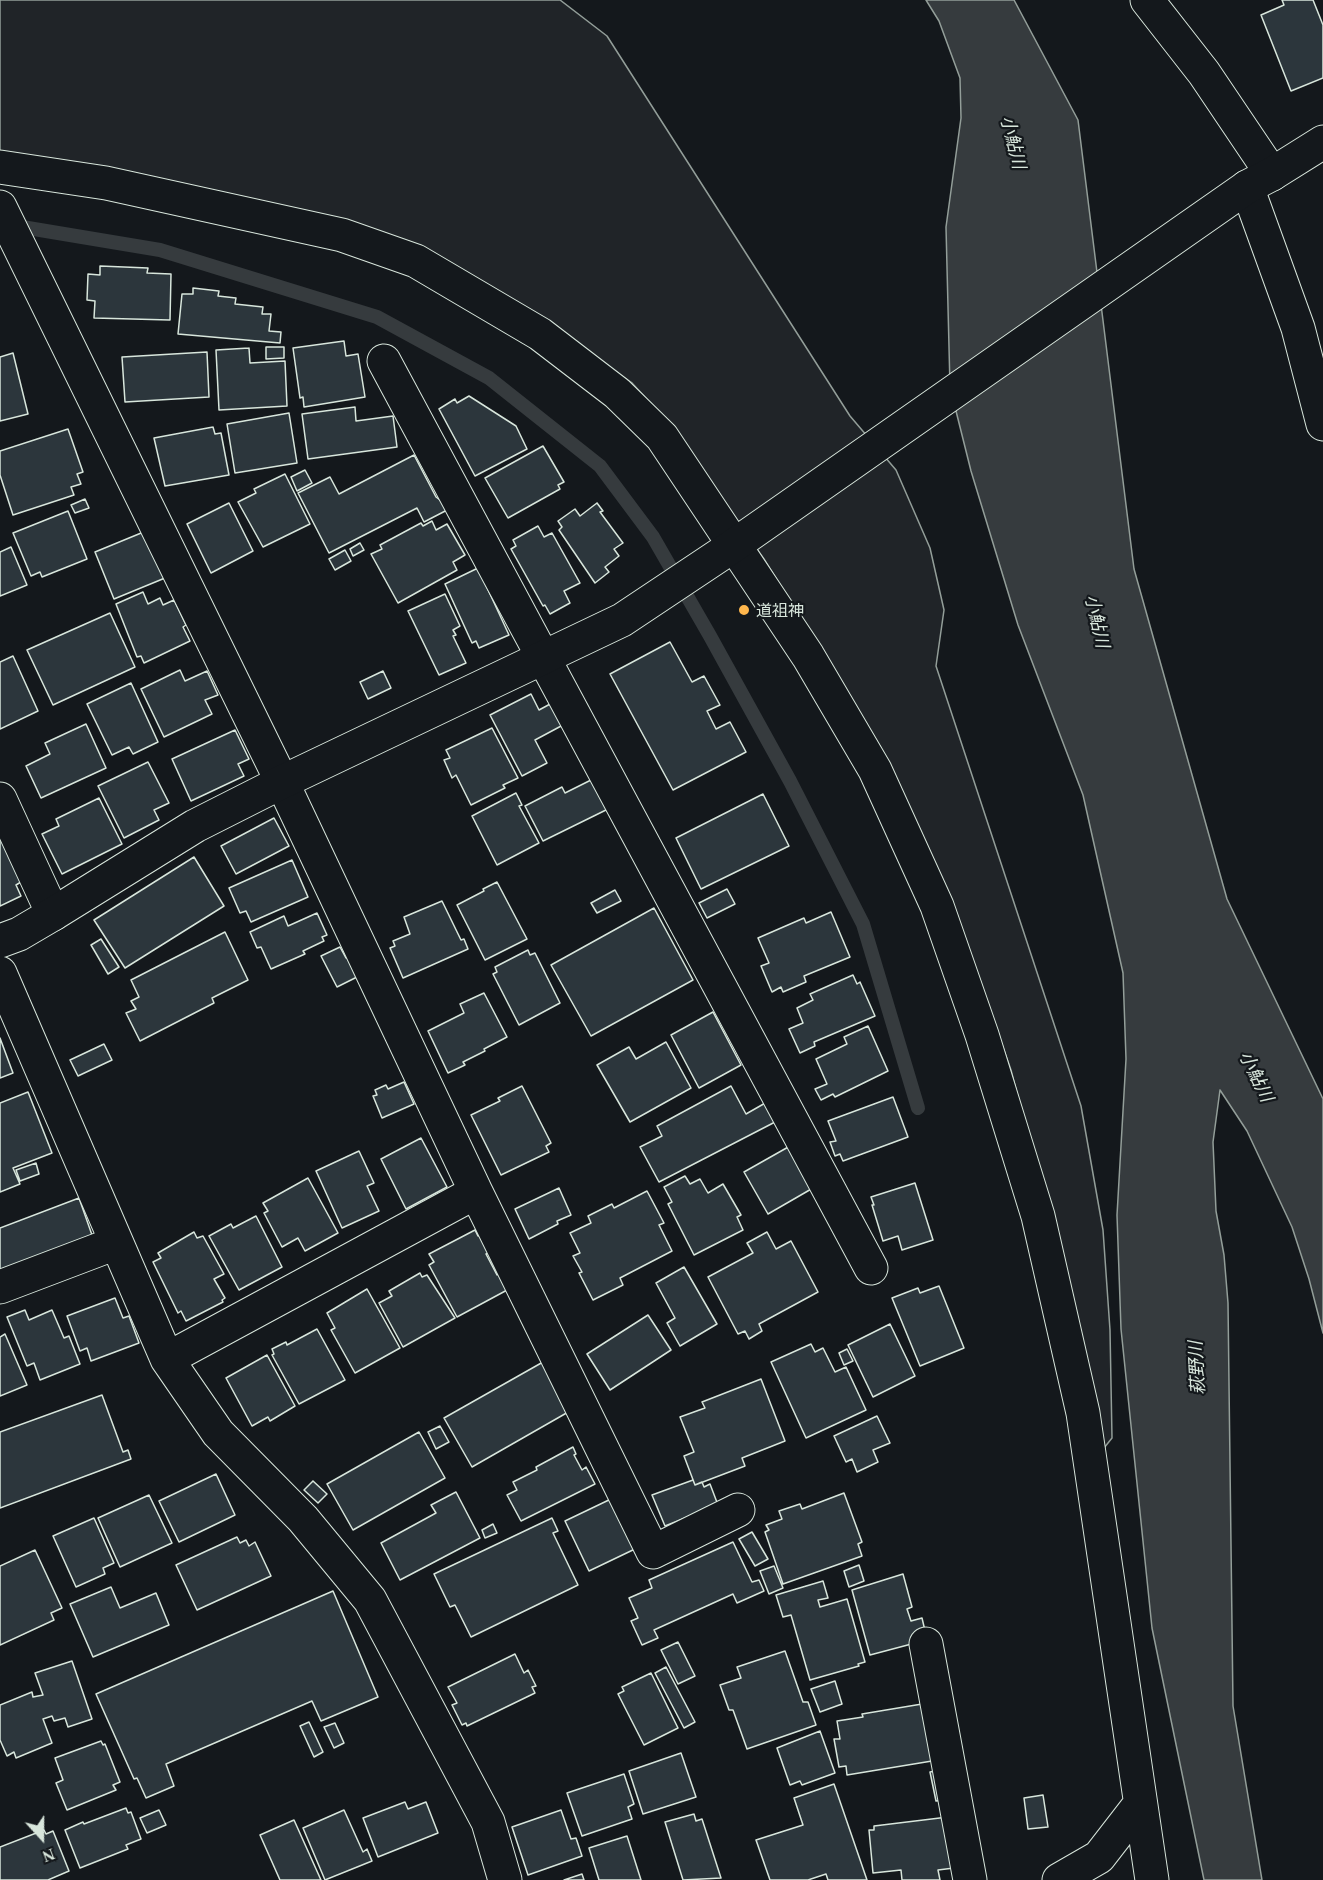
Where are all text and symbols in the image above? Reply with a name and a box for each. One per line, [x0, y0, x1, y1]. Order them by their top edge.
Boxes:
water label: 小鮎川 [997, 113, 1031, 171]
water label: 小鮎川 [1081, 592, 1115, 650]
place label: 道祖神 [756, 600, 804, 620]
marker: 道祖神 [737, 603, 751, 617]
water label: 小鮎川 [1235, 1047, 1279, 1105]
water label: 萩野川 [1184, 1340, 1208, 1396]
north arrow [12, 1808, 72, 1868]
text: N [40, 1845, 57, 1865]

